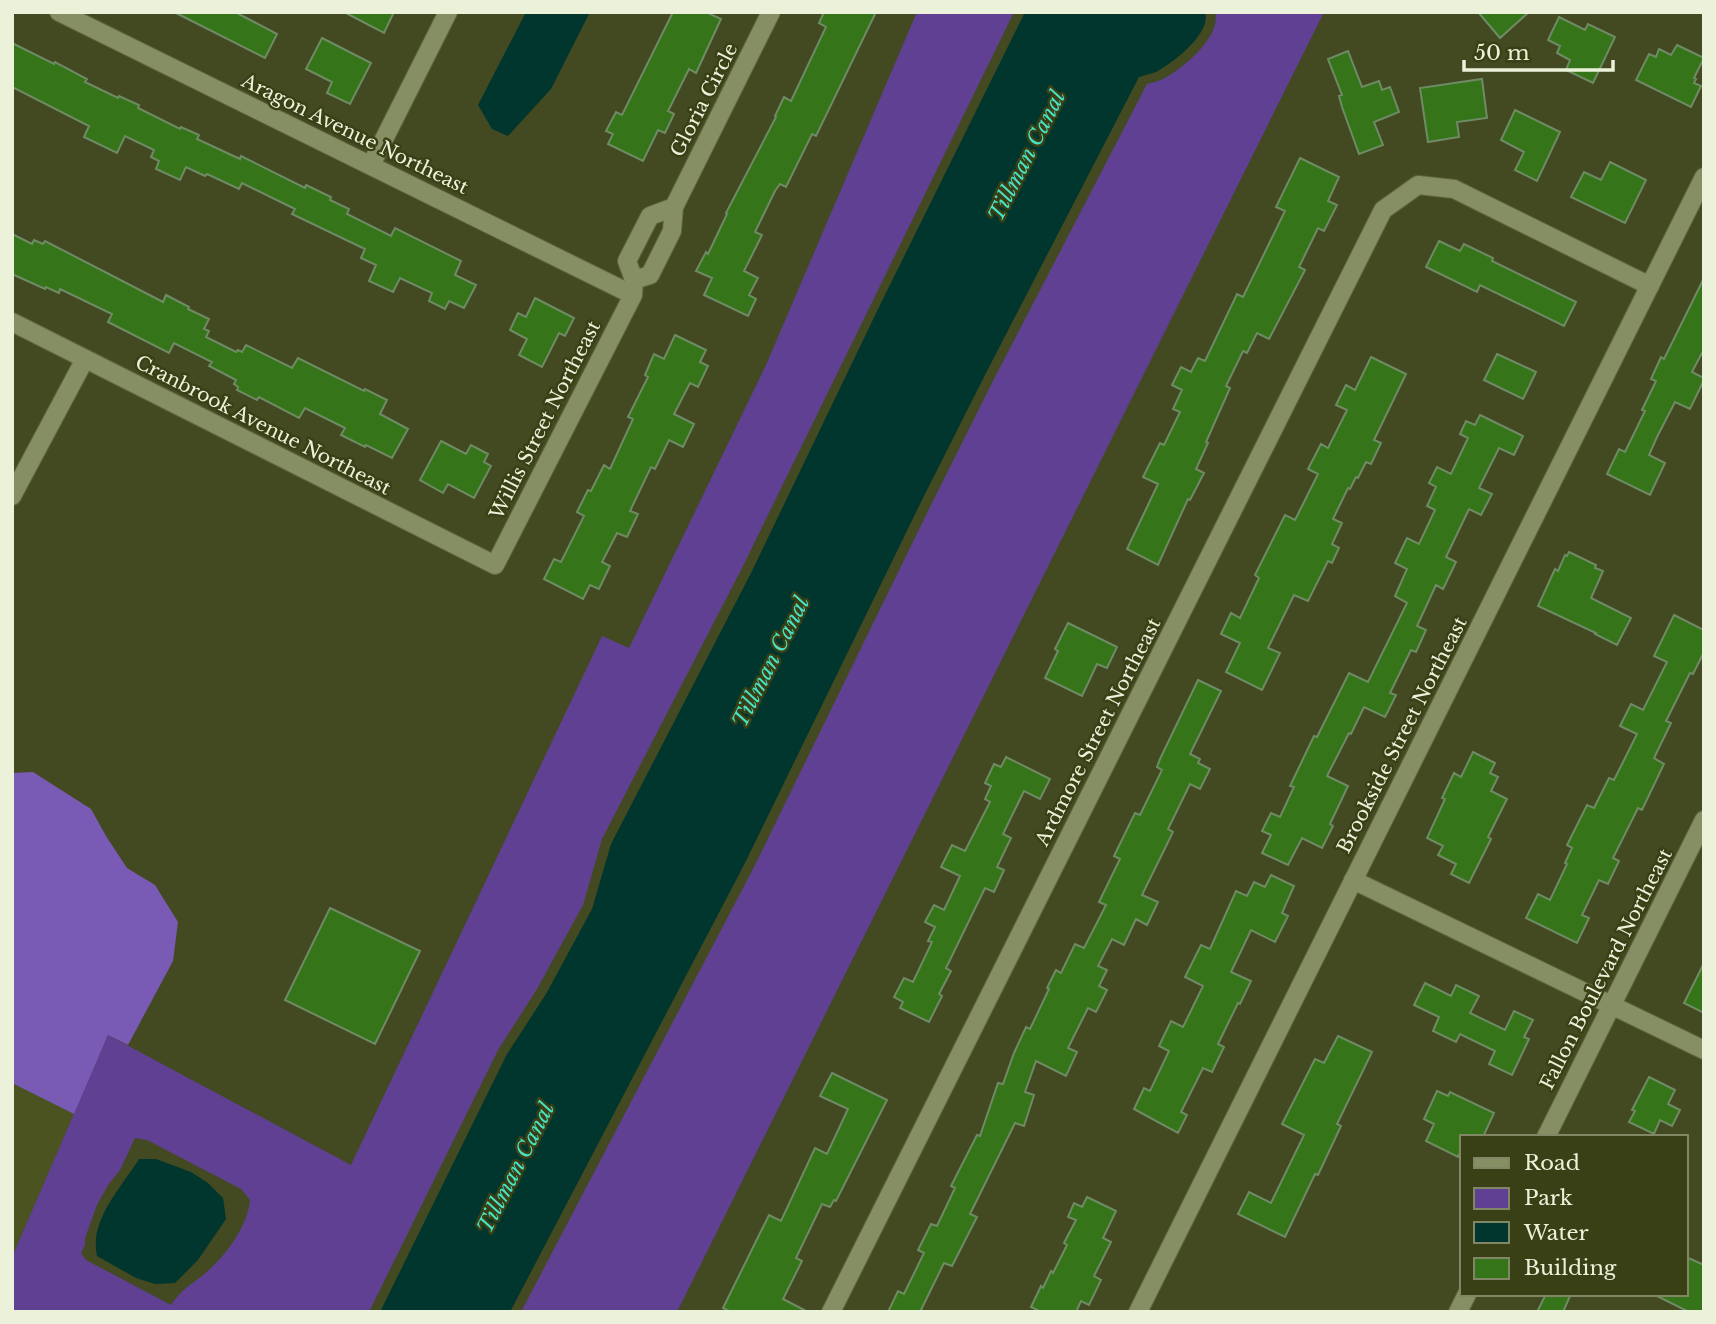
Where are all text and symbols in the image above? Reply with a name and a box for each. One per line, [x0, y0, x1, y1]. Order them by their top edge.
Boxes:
scale bar [1464, 28, 1613, 72]
street label: Gloria Circle [666, 39, 742, 161]
text: 50 m [1474, 40, 1530, 66]
street label: Aragon Avenue Northeast [237, 69, 473, 199]
water label: Tillman Canal [983, 86, 1071, 226]
street label: Willis Street Northeast [484, 316, 605, 524]
street label: Cranbrook Avenue Northeast [131, 350, 395, 500]
water label: Tillman Canal [727, 592, 815, 732]
street label: Brookside Street Northeast [1332, 612, 1472, 857]
street label: Ardmore Street Northeast [1030, 614, 1166, 851]
street label: Fallon Boulevard Northeast [1535, 844, 1677, 1093]
water label: Tillman Canal [472, 1098, 560, 1238]
legend [1460, 1135, 1688, 1296]
text: Road [1524, 1150, 1580, 1176]
text: Park [1524, 1185, 1573, 1211]
text: Water [1523, 1220, 1588, 1246]
text: Building [1524, 1255, 1617, 1281]

